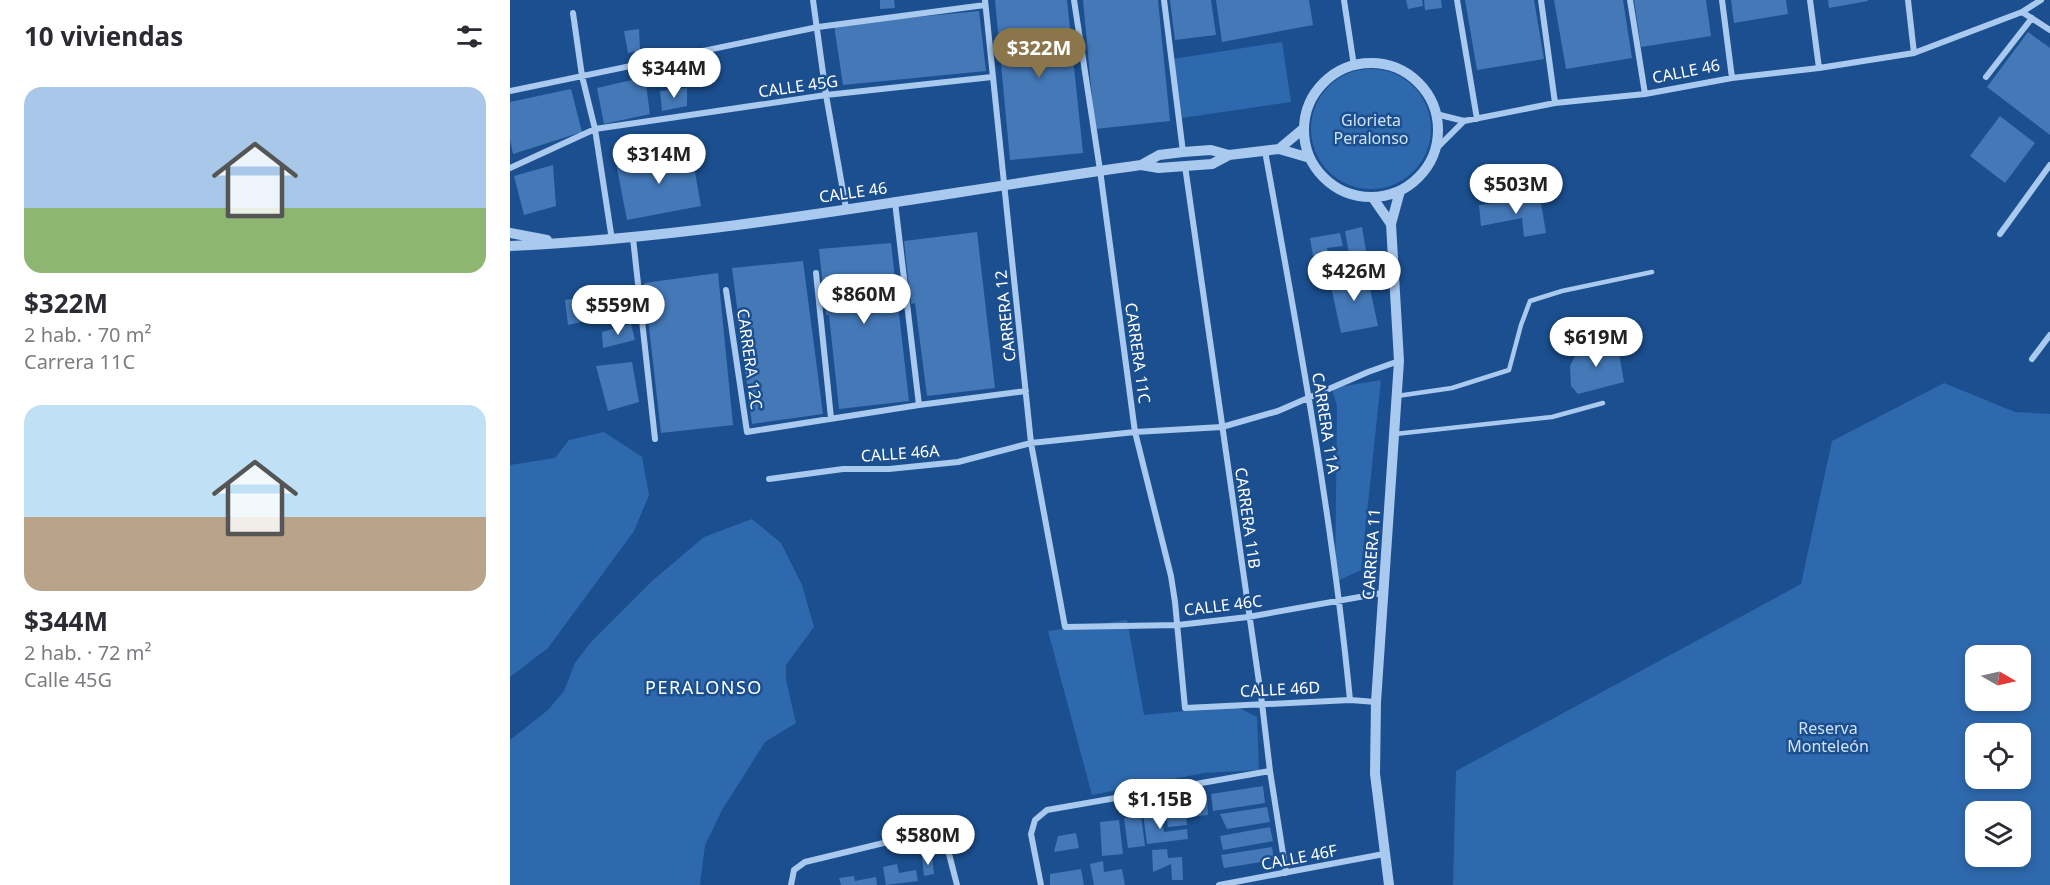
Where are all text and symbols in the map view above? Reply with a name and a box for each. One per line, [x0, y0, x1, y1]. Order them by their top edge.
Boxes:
text: 10 viviendas [24, 18, 183, 54]
icon: filters [453, 20, 486, 53]
pin: $322M [997, 28, 1081, 79]
text: $322M [1007, 34, 1071, 61]
pin: $344M [632, 48, 716, 99]
text: $344M [642, 54, 706, 81]
street label: CALLE 46 [1650, 54, 1722, 88]
street label: CALLE 45G [757, 70, 839, 102]
park label: Glorieta Peralonso [1333, 109, 1409, 149]
icon: home [201, 126, 309, 234]
pin: $314M [617, 134, 701, 185]
text: $314M [627, 140, 691, 167]
pin: $503M [1474, 164, 1558, 215]
text: $503M [1484, 170, 1548, 197]
street label: CALLE 46 [818, 176, 888, 208]
pin: $426M [1312, 251, 1396, 302]
text: $426M [1322, 257, 1386, 284]
street label: CARRERA 12 [989, 269, 1021, 363]
pin: $860M [822, 274, 906, 325]
text: $860M [832, 280, 896, 307]
text: $322M [24, 285, 108, 321]
pin: $559M [576, 285, 660, 336]
text: $559M [586, 291, 650, 318]
street label: CARRERA 11C [1120, 301, 1156, 405]
street label: CARRERA 12C [732, 307, 768, 411]
pin: $619M [1554, 317, 1638, 368]
text: 2 hab. · 70 m² [24, 321, 151, 348]
text: $619M [1564, 323, 1628, 350]
text: Carrera 11C [24, 348, 135, 375]
street label: CARRERA 11A [1307, 371, 1345, 476]
street label: CALLE 46A [860, 439, 941, 467]
icon: home [201, 444, 309, 552]
street label: CARRERA 11B [1230, 466, 1266, 570]
street label: CARRERA 11 [1357, 507, 1385, 601]
street label: CALLE 46C [1183, 589, 1263, 621]
text: $344M [24, 603, 108, 639]
text: 2 hab. · 72 m² [24, 639, 151, 666]
north arrow [1965, 645, 2031, 711]
map controls [1965, 645, 2031, 867]
text: Calle 45G [24, 666, 112, 693]
district label: PERALONSO [645, 675, 763, 699]
street label: CALLE 46D [1239, 676, 1321, 702]
park label: Reserva Monteleón [1787, 717, 1869, 757]
button: locate [1965, 723, 2031, 789]
pin: $1.15B [1111, 779, 1209, 830]
text: $1.15B [1128, 785, 1192, 812]
button: layers [1965, 801, 2031, 867]
pin: $580M [886, 815, 970, 866]
text: $580M [896, 821, 960, 848]
street label: CALLE 46F [1259, 839, 1339, 875]

